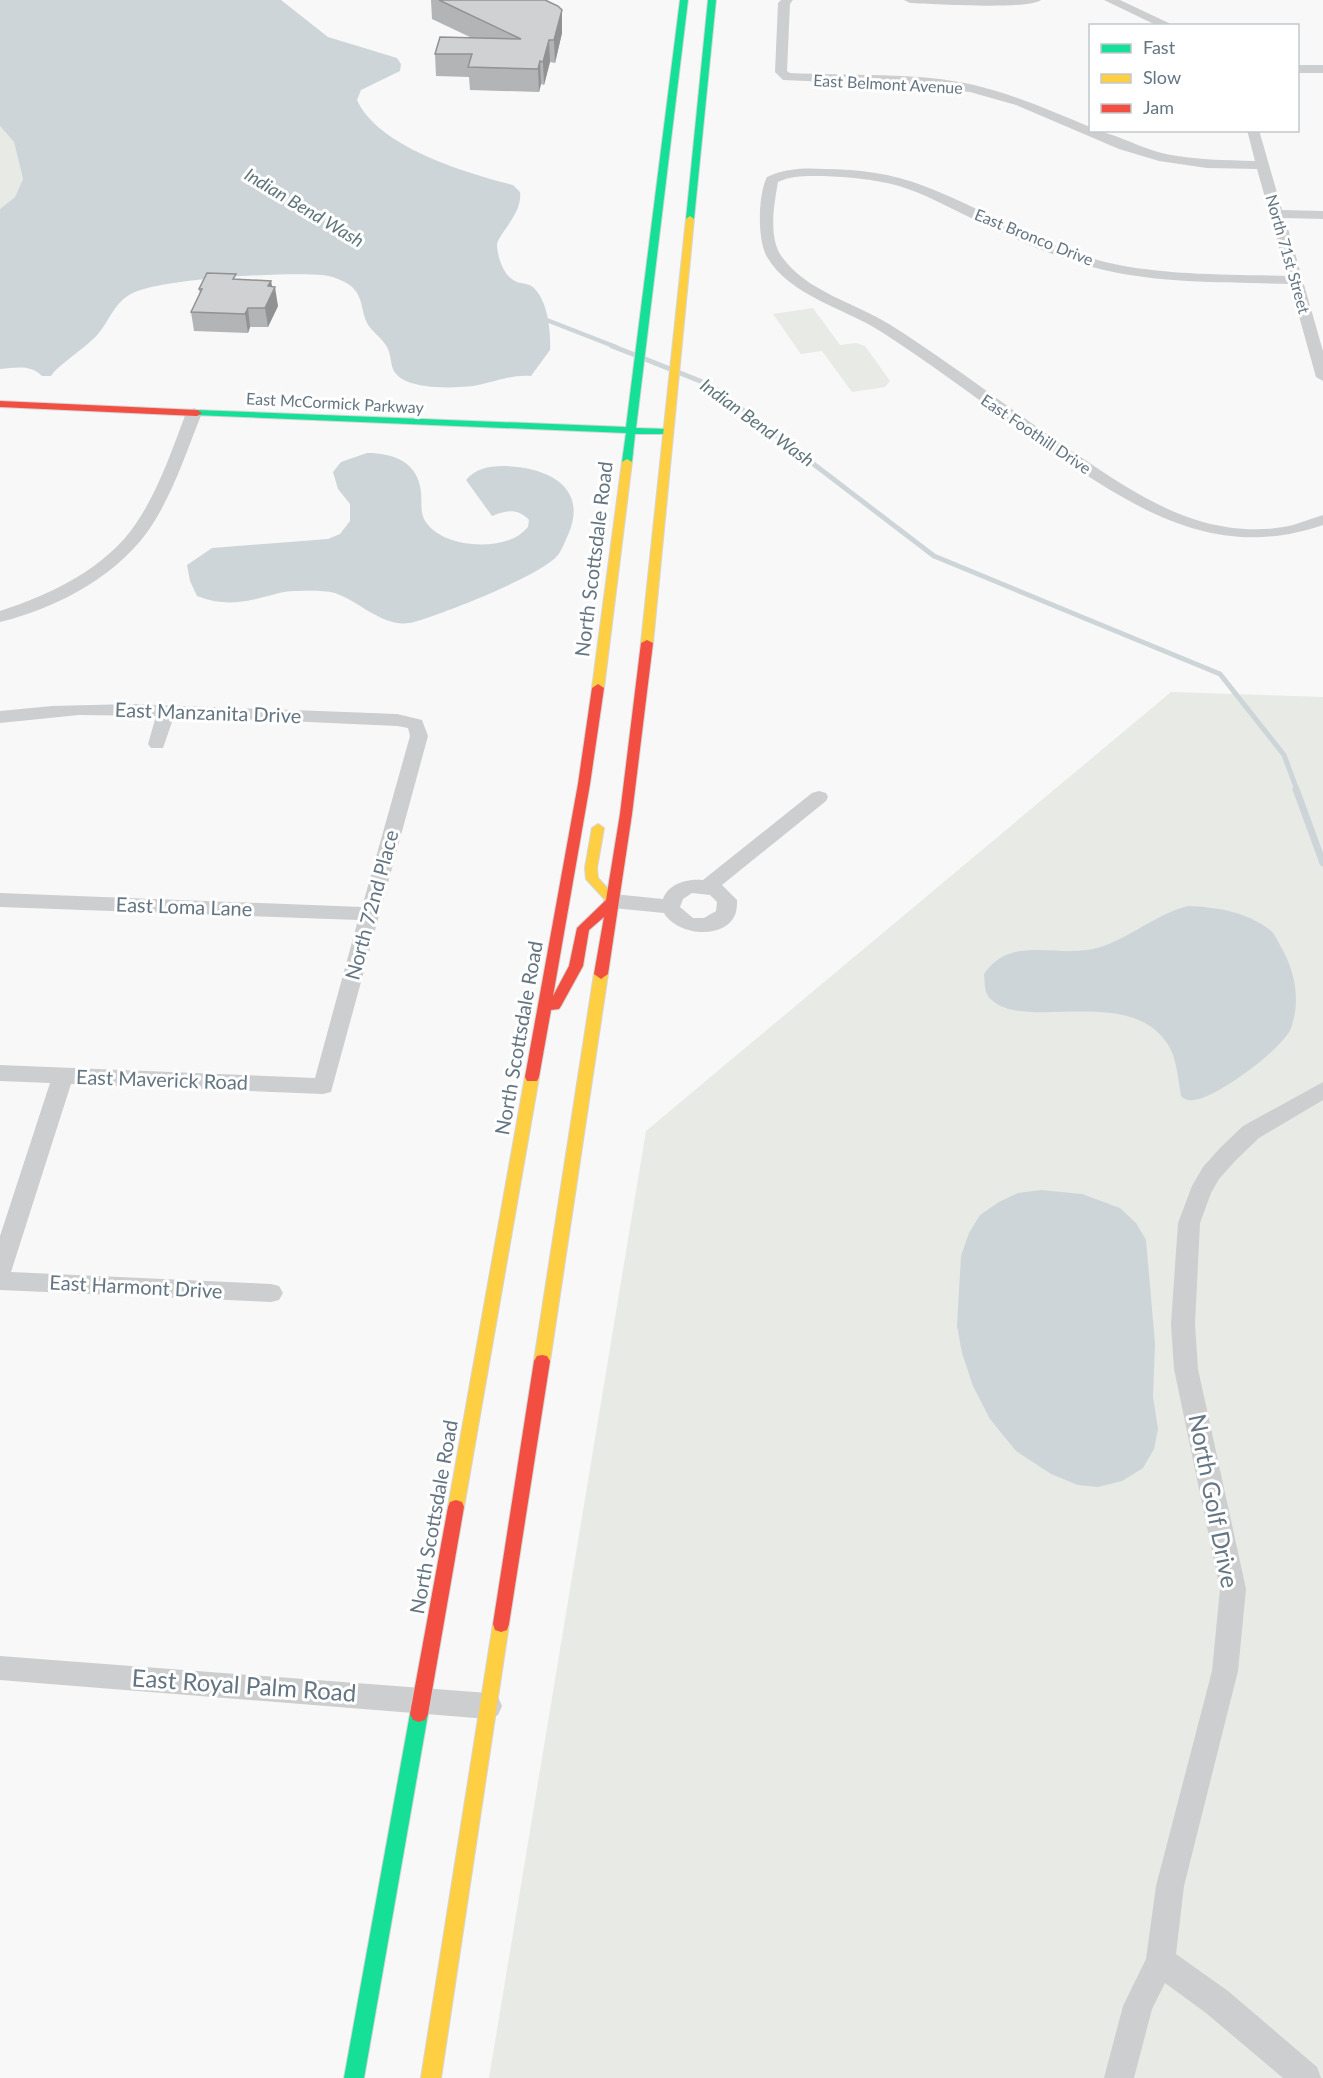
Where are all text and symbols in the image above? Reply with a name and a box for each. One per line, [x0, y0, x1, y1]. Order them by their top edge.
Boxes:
legend [1089, 24, 1299, 132]
text: Fast [1143, 36, 1176, 58]
text: Slow [1143, 66, 1181, 88]
street label: East Belmont Avenue [813, 70, 963, 97]
text: Jam [1143, 96, 1174, 118]
water label: Indian Bend Wash [241, 163, 368, 251]
street label: North 71st Street [1262, 192, 1315, 316]
street label: East Bronco Drive [972, 204, 1096, 269]
water label: Indian Bend Wash [696, 374, 819, 471]
street label: East McCormick Parkway [246, 388, 425, 417]
street label: East Foothill Drive [978, 390, 1095, 477]
street label: North Scottsdale Road [569, 460, 617, 658]
street label: East Manzanita Drive [114, 697, 302, 727]
street label: North 72nd Place [339, 827, 403, 982]
street label: East Loma Lane [115, 892, 253, 920]
street label: North Scottsdale Road [489, 939, 547, 1137]
street label: East Maverick Road [76, 1064, 249, 1094]
street label: East Harmont Drive [49, 1269, 223, 1303]
street label: North Golf Drive [1183, 1411, 1246, 1590]
street label: North Scottsdale Road [404, 1418, 462, 1616]
street label: East Royal Palm Road [131, 1662, 357, 1707]

